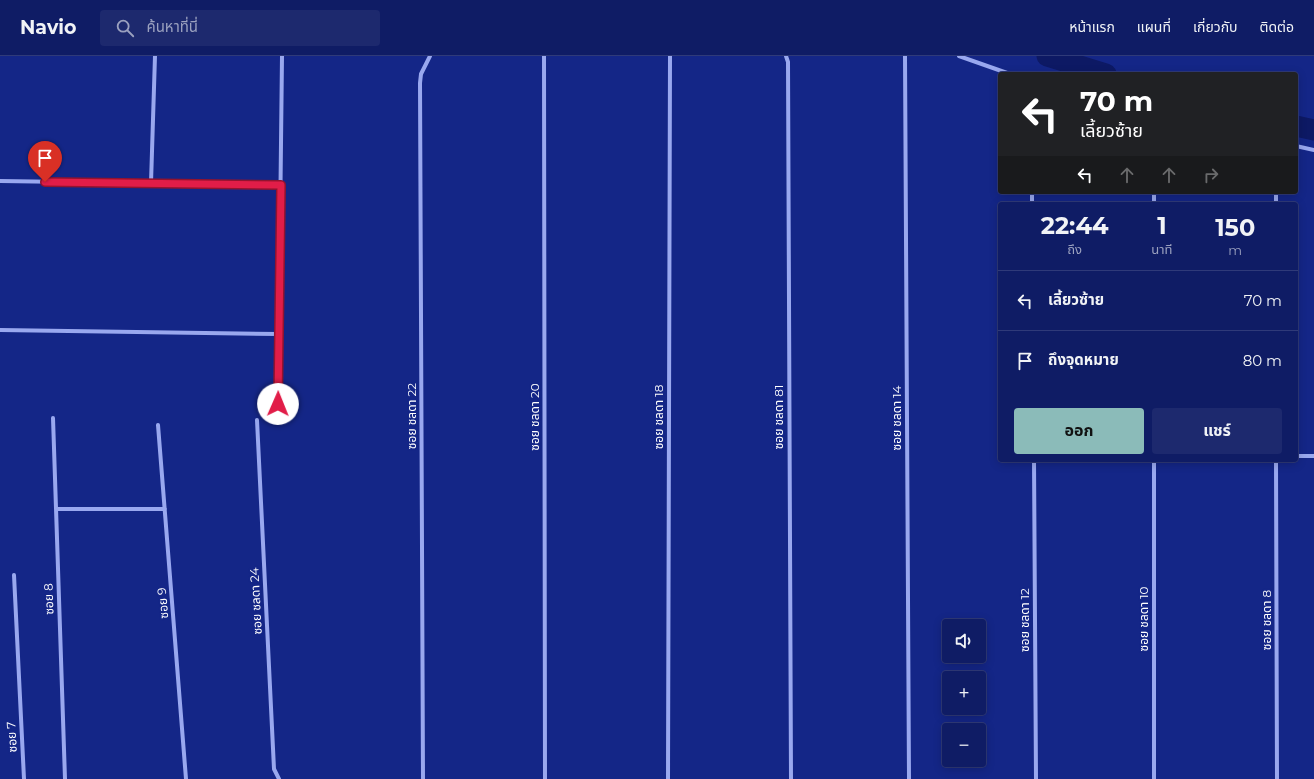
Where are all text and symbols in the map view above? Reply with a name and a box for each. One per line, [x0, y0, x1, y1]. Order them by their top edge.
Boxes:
search box [100, 10, 380, 46]
text: Navio [20, 16, 76, 39]
icon: search [114, 17, 136, 39]
text: ค้นหาที่นี่ [146, 17, 198, 36]
text: หน้าแรก [1069, 18, 1115, 36]
text: แผนที่ [1137, 18, 1171, 36]
text: เกี่ยวกับ [1193, 18, 1238, 36]
text: ติดต่อ [1260, 18, 1294, 36]
text: 70 m [1080, 84, 1153, 118]
icon: left [1014, 88, 1066, 140]
text: เลี้ยวซ้าย [1080, 120, 1143, 142]
pin [28, 141, 62, 182]
icon: arrive [34, 147, 56, 169]
icon: left [1074, 164, 1096, 186]
icon: ahead [1116, 164, 1138, 186]
icon: ahead [1158, 164, 1180, 186]
icon: right [1200, 164, 1222, 186]
text: 22:44 [1041, 211, 1108, 240]
text: 1 [1157, 211, 1167, 240]
text: 150 [1215, 213, 1255, 242]
text: ถึง [1067, 241, 1082, 257]
text: นาที [1151, 241, 1172, 257]
text: m [1228, 242, 1242, 258]
icon: left [1014, 290, 1036, 312]
text: เลี้ยวซ้าย [1048, 290, 1104, 309]
text: 70 m [1244, 291, 1282, 310]
icon: arrive [1014, 350, 1036, 372]
text: ถึงจุดหมาย [1048, 350, 1119, 369]
text: 80 m [1243, 351, 1282, 370]
position arrow [257, 383, 299, 425]
street label: ซอย ชลดา 22 [404, 383, 419, 449]
street label: ซอย ชลดา 20 [527, 383, 542, 451]
street label: ซอย ชลดา 18 [651, 384, 666, 449]
street label: ซอย ชลดา 81 [771, 385, 786, 449]
street label: ซอย ชลดา 14 [889, 385, 904, 450]
button: ออก [1014, 408, 1144, 454]
button: แชร์ [1152, 408, 1282, 454]
street label: ซอย ชลดา 24 [246, 567, 265, 635]
street label: ซอย 8 [40, 583, 57, 615]
street label: ซอย ชลดา 10 [1136, 586, 1151, 651]
street label: ซอย 9 [154, 587, 171, 619]
street label: ซอย ชลดา 12 [1017, 588, 1032, 652]
street label: ซอย ชลดา 8 [1259, 589, 1274, 650]
map controls [942, 619, 986, 767]
button: sound [942, 619, 986, 663]
button: + [942, 671, 986, 715]
street label: ซอย 7 [3, 721, 20, 753]
button: − [942, 723, 986, 767]

